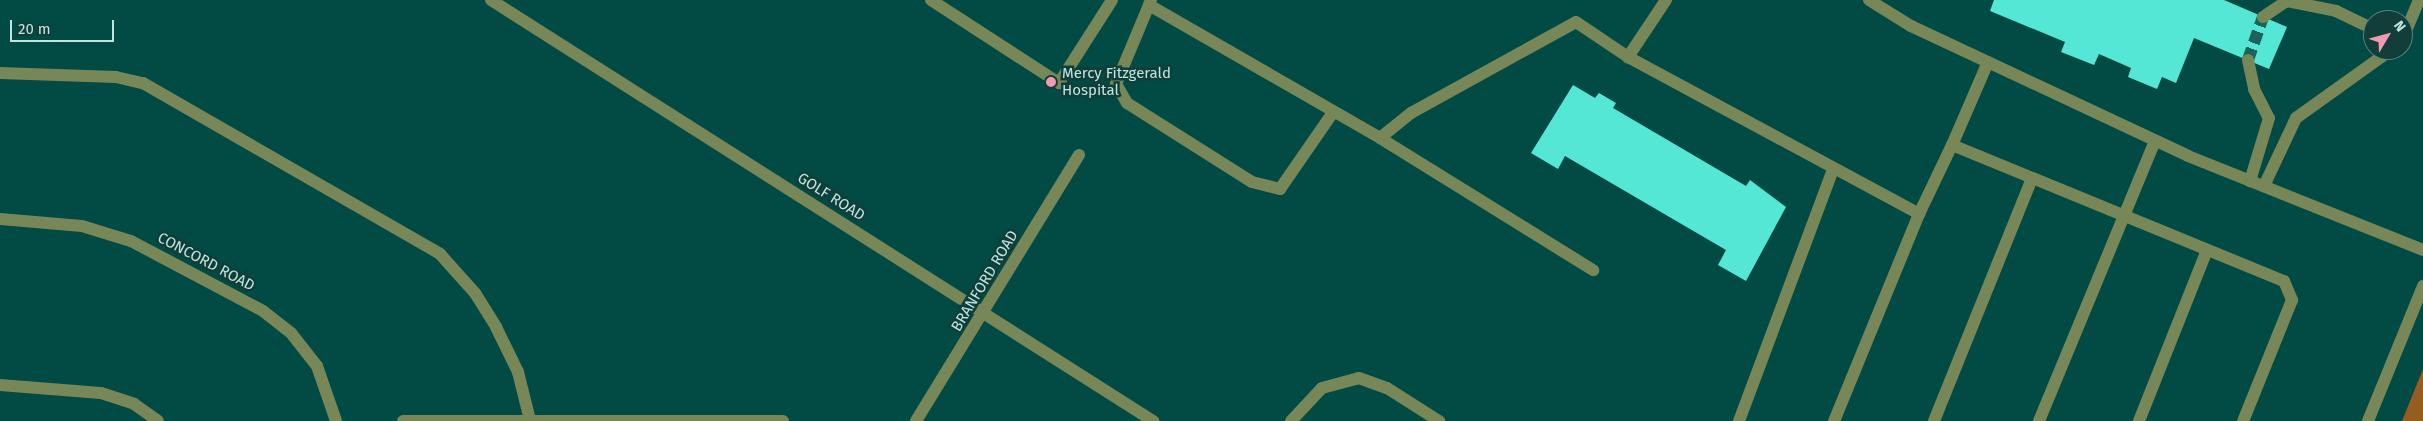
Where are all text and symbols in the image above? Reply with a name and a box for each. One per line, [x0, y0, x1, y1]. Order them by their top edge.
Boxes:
scale bar [12, 10, 116, 42]
north arrow [2363, 10, 2413, 60]
text: N [2390, 17, 2409, 35]
text: 20 m [18, 20, 51, 38]
place label: Mercy Fitzgerald Hospital [1062, 64, 1171, 99]
marker: Mercy Fitzgerald Hospital [1044, 75, 1058, 89]
street label: GOLF ROAD [794, 169, 868, 225]
street label: BRANFORD ROAD [948, 227, 1022, 335]
street label: CONCORD ROAD [154, 229, 258, 295]

